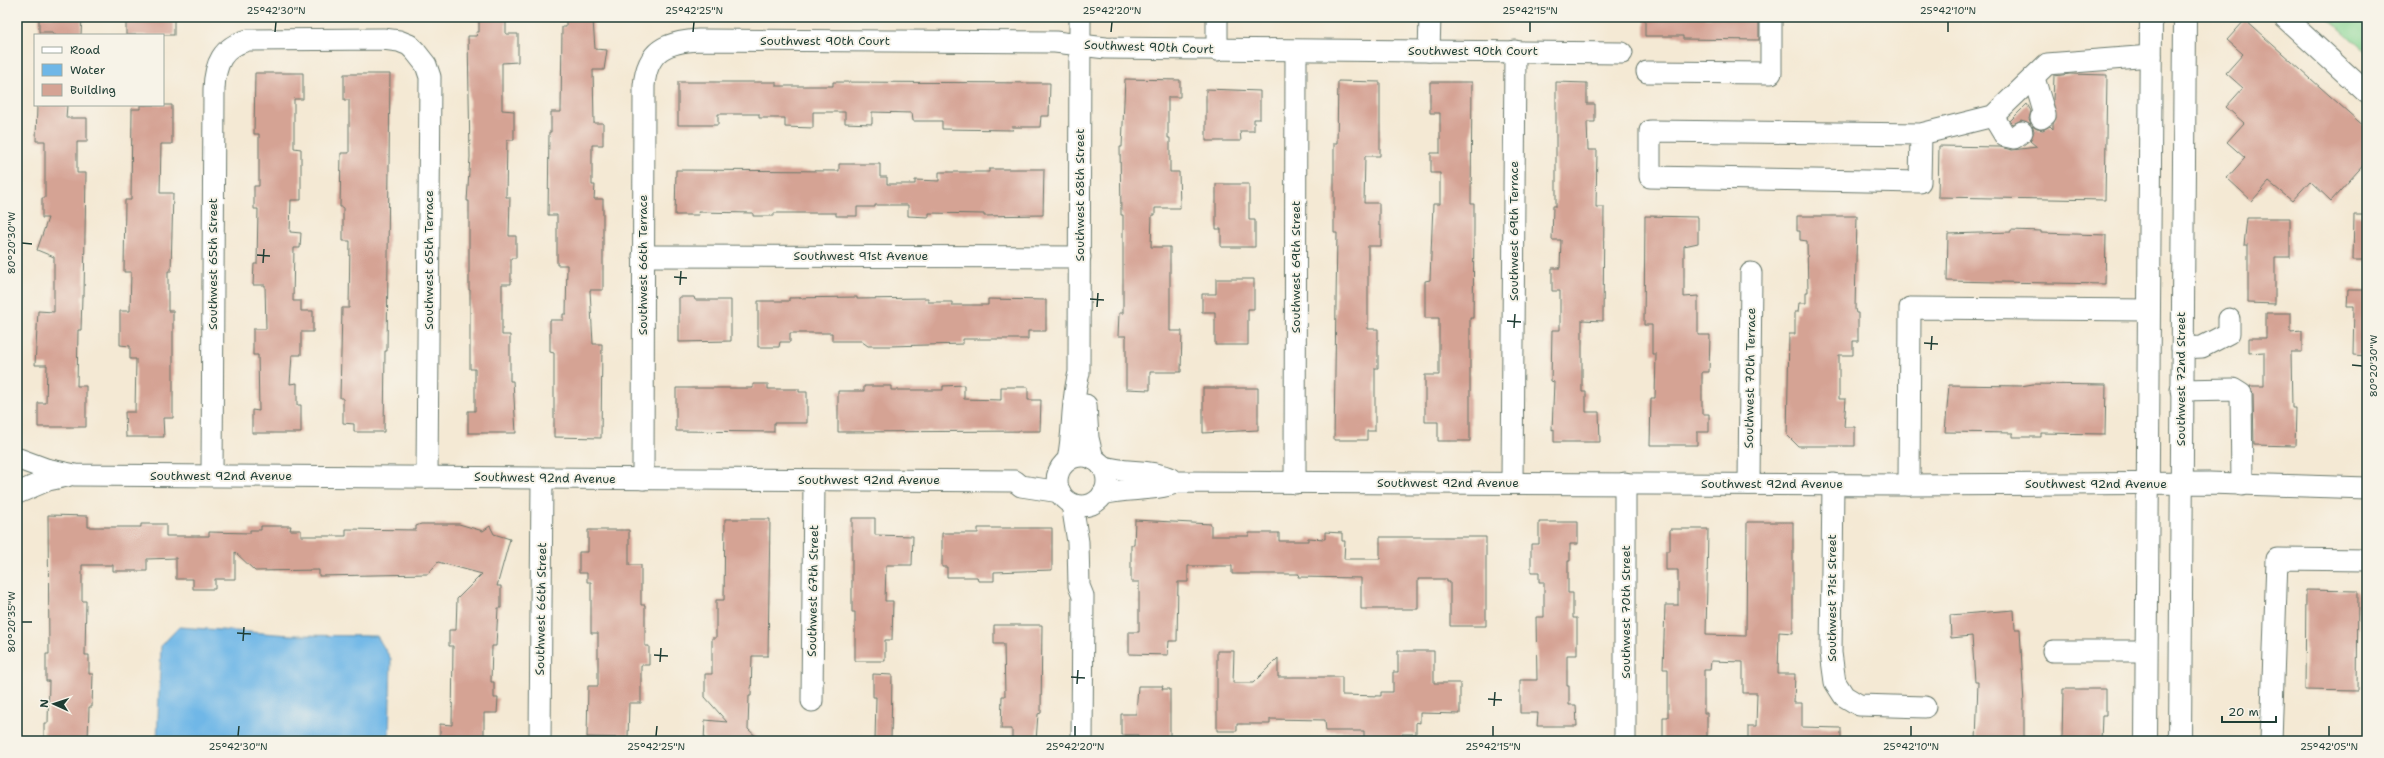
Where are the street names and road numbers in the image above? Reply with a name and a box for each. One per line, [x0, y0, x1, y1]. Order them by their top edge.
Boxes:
street label: Southwest 90th Court [760, 33, 890, 49]
street label: Southwest 90th Court [1084, 37, 1214, 57]
street label: Southwest 90th Court [1408, 43, 1538, 59]
street label: Southwest 68th Street [1072, 129, 1088, 261]
street label: Southwest 69th Terrace [1506, 161, 1522, 301]
street label: Southwest 65th Terrace [421, 190, 437, 330]
street label: Southwest 66th Terrace [635, 195, 651, 335]
street label: Southwest 65th Street [205, 198, 221, 330]
street label: Southwest 69th Street [1288, 201, 1304, 333]
street label: Southwest 91st Avenue [794, 248, 929, 264]
street label: Southwest 70th Terrace [1741, 307, 1759, 449]
street label: Southwest 72nd Street [2173, 312, 2189, 446]
street label: Southwest 92nd Avenue [150, 468, 292, 484]
street label: Southwest 92nd Avenue [474, 469, 616, 487]
street label: Southwest 92nd Avenue [798, 472, 940, 488]
street label: Southwest 92nd Avenue [1377, 475, 1519, 491]
street label: Southwest 92nd Avenue [1701, 476, 1843, 492]
street label: Southwest 92nd Avenue [2025, 476, 2167, 492]
street label: Southwest 67th Street [804, 525, 822, 657]
street label: Southwest 71st Street [1824, 534, 1840, 662]
street label: Southwest 66th Street [532, 542, 550, 676]
street label: Southwest 70th Street [1618, 545, 1634, 679]

